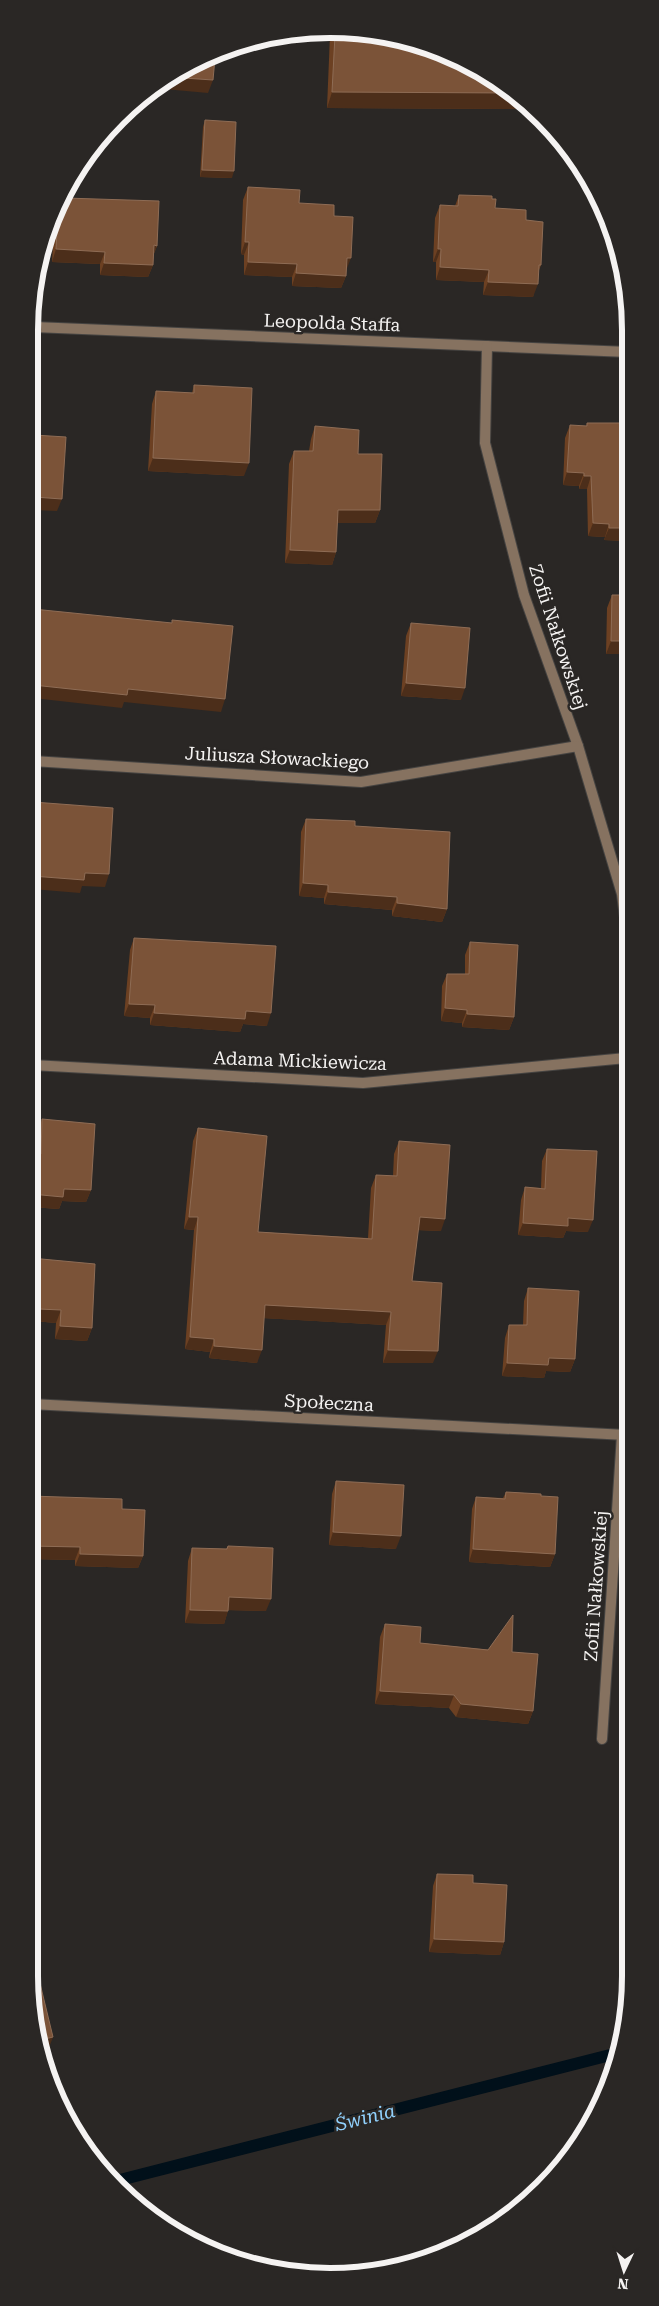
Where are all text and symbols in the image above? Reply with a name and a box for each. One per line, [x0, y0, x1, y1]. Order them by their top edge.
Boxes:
street label: Leopolda Staffa [263, 310, 401, 335]
street label: Zofii Nałkowskiej [525, 562, 592, 712]
street label: Juliusza Słowackiego [184, 742, 370, 773]
street label: Adama Mickiewicza [213, 1047, 387, 1074]
street label: Społeczna [284, 1390, 375, 1415]
street label: Zofii Nałkowskiej [580, 1510, 611, 1662]
water label: Świnia [332, 2099, 398, 2136]
north arrow [599, 2246, 649, 2296]
text: N [617, 2276, 629, 2292]

